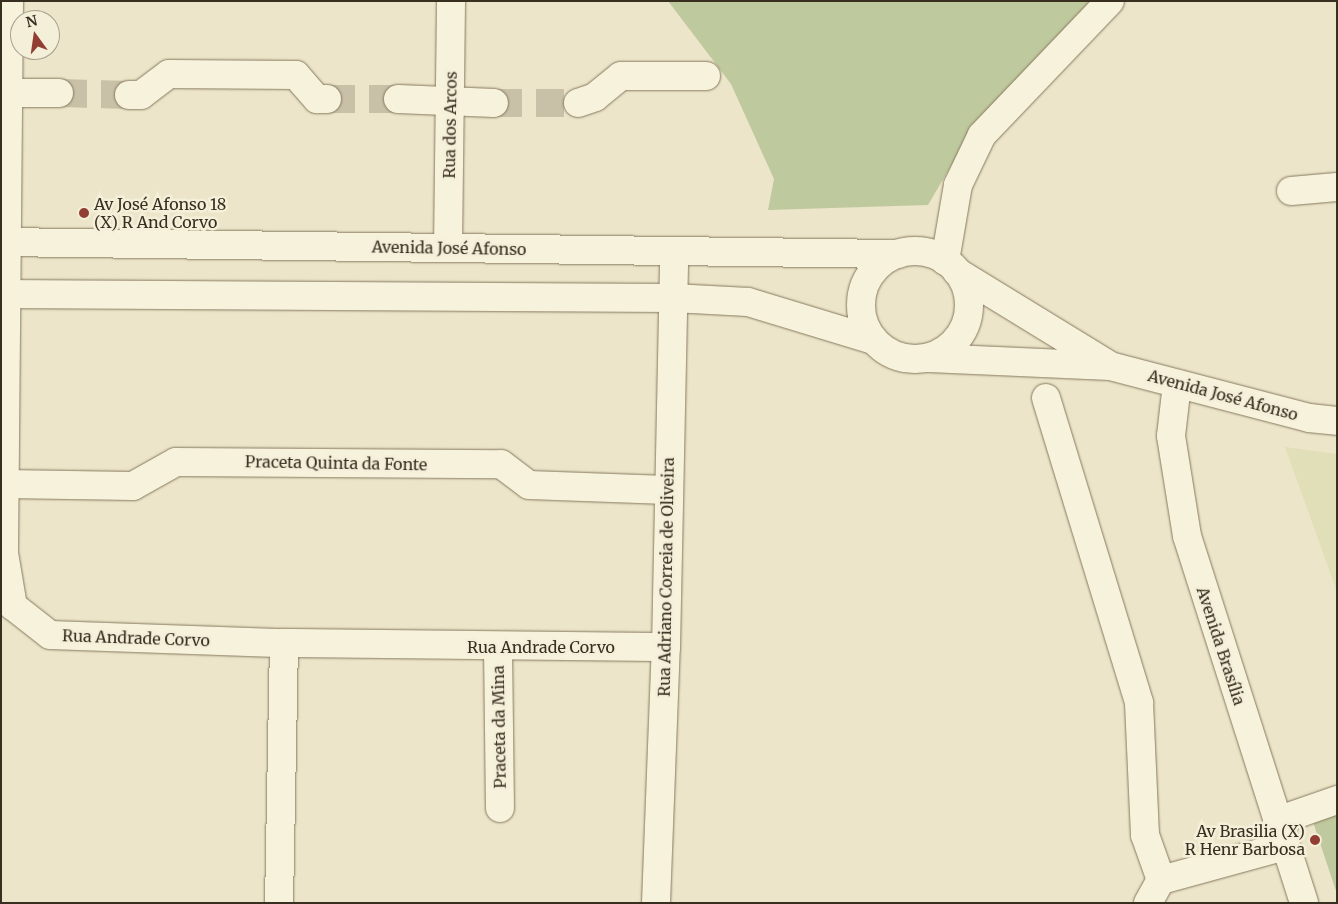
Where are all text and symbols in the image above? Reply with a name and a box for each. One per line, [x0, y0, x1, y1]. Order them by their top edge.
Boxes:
north arrow [10, 10, 60, 60]
text: N [24, 11, 39, 31]
street label: Rua dos Arcos [439, 71, 461, 179]
place label: Av José Afonso 18 (X) R And Corvo [94, 194, 226, 232]
marker: Av José Afonso 18 (X) R And Corvo [78, 207, 90, 219]
street label: Avenida José Afonso [372, 237, 526, 259]
street label: Avenida José Afonso [1146, 366, 1300, 424]
street label: Praceta Quinta da Fonte [245, 452, 427, 474]
street label: Rua Adriano Correia de Oliveira [654, 457, 678, 697]
street label: Avenida Brasília [1193, 584, 1249, 708]
street label: Rua Andrade Corvo [62, 626, 210, 650]
street label: Rua Andrade Corvo [467, 637, 615, 657]
street label: Praceta da Mina [488, 665, 510, 789]
place label: Av Brasilia (X) R Henr Barbosa [1185, 821, 1305, 859]
marker: Av Brasilia (X) R Henr Barbosa [1309, 834, 1321, 846]

